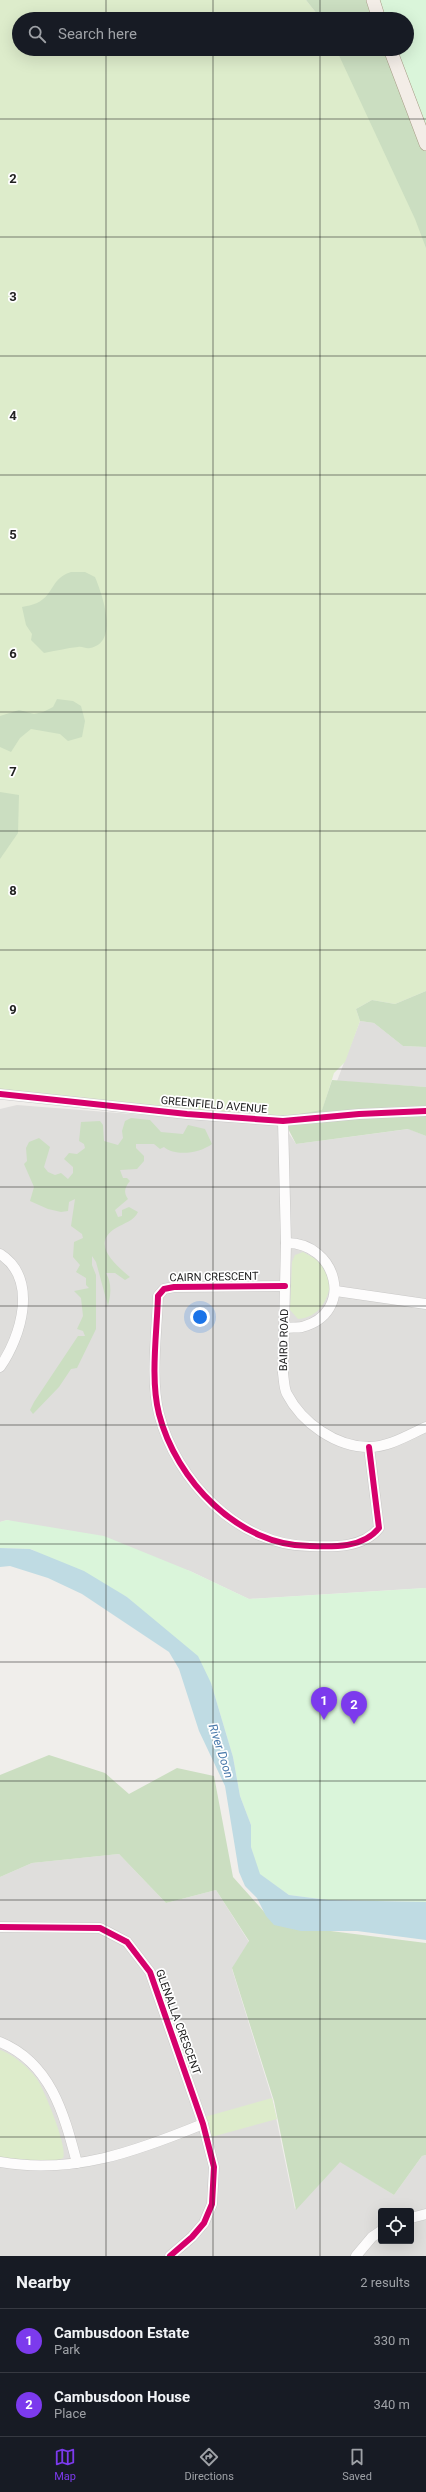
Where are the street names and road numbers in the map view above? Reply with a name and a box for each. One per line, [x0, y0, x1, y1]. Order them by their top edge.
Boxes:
street label: GREENFIELD AVENUE [160, 1094, 268, 1116]
street label: CAIRN CRESCENT [169, 1270, 259, 1284]
street label: BAIRD ROAD [277, 1309, 291, 1371]
street label: GLENALLA CRESCENT [153, 1968, 203, 2077]

